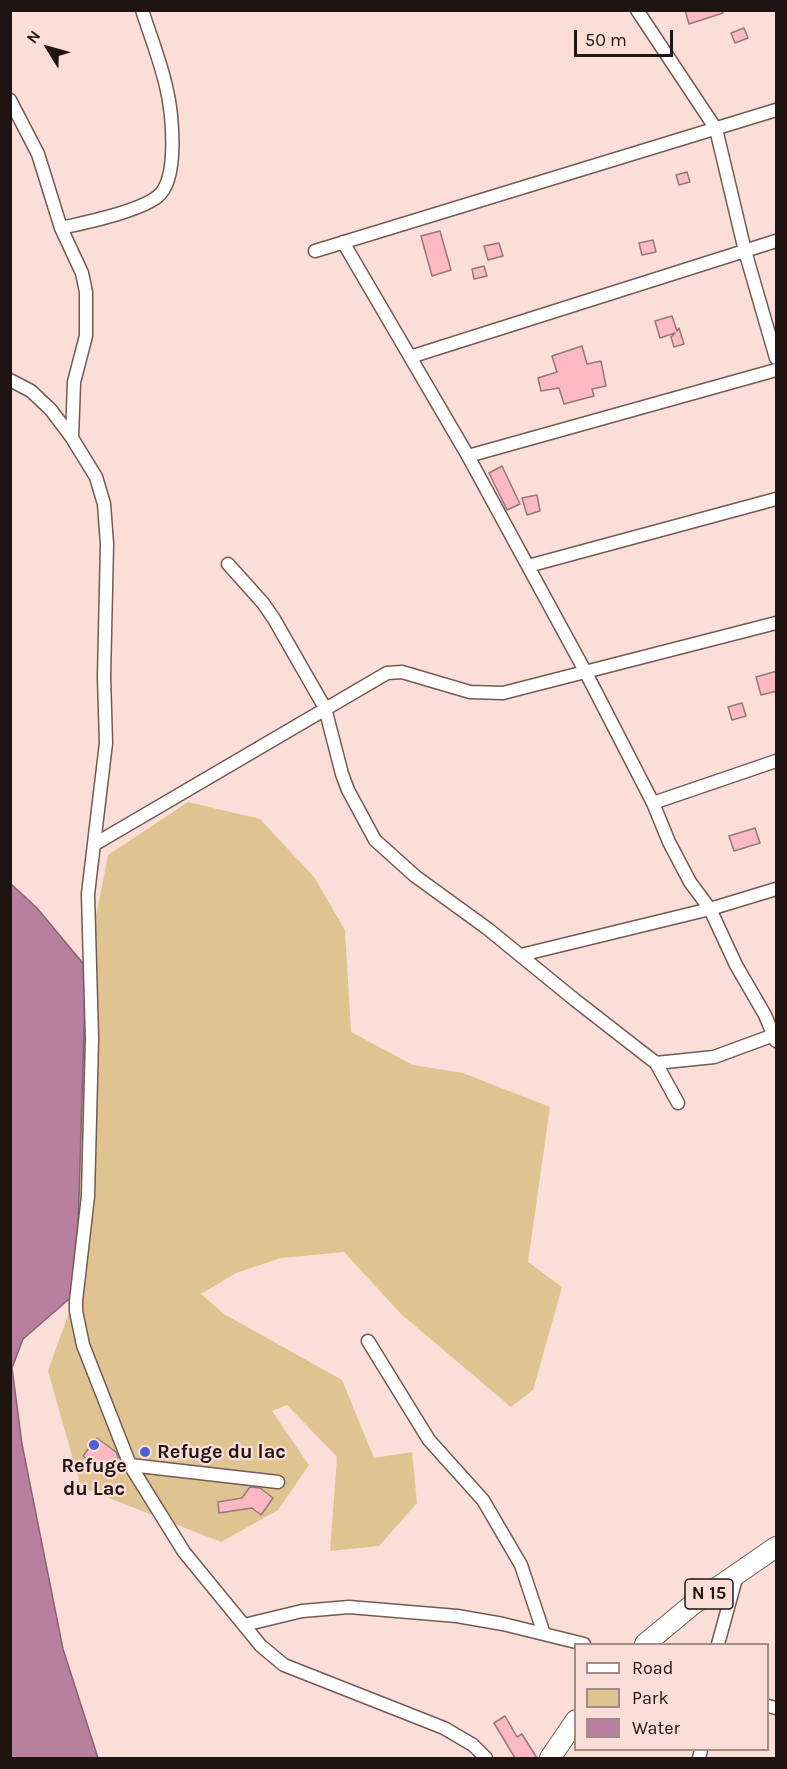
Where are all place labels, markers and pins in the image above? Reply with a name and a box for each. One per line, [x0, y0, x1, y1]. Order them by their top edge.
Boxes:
marker: Refuge du Lac [87, 1438, 101, 1452]
place label: Refuge du lac [157, 1440, 286, 1464]
marker: Refuge du lac [138, 1445, 152, 1459]
place label: Refuge du Lac [61, 1454, 127, 1501]

